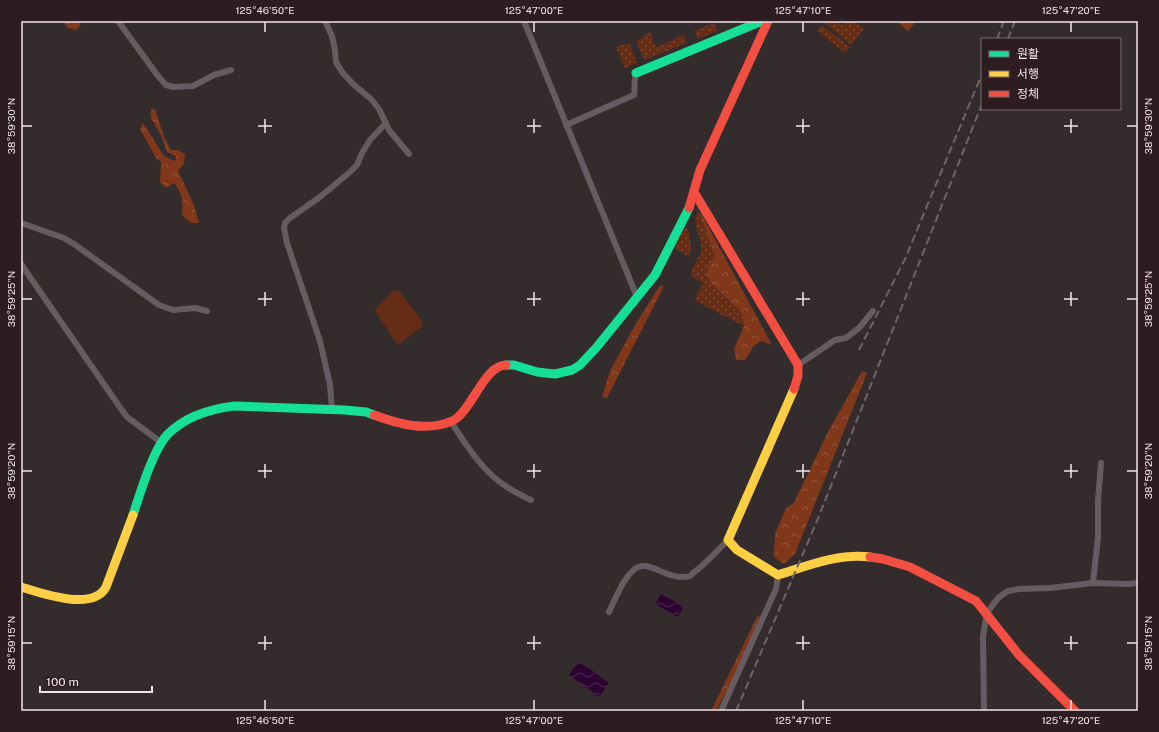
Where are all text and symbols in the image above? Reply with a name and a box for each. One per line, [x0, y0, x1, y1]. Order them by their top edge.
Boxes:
text: 125°46'50"E [235, 4, 295, 16]
text: 125°47'00"E [505, 4, 563, 16]
text: 125°47'10"E [775, 4, 831, 16]
text: 125°47'20"E [1042, 4, 1100, 16]
legend [981, 38, 1121, 110]
text: 원활 [1017, 47, 1039, 61]
text: 서행 [1017, 67, 1039, 81]
text: 정체 [1017, 87, 1039, 101]
text: 38°59'30"N [5, 98, 17, 154]
text: 38°59'30"N [1142, 98, 1154, 154]
text: 38°59'25"N [5, 271, 17, 327]
text: 38°59'25"N [1142, 271, 1154, 327]
text: 38°59'20"N [5, 443, 17, 499]
text: 38°59'20"N [1142, 443, 1154, 499]
text: 38°59'15"N [5, 616, 17, 670]
text: 38°59'15"N [1142, 616, 1154, 670]
scale bar [40, 668, 152, 694]
text: 100 m [46, 675, 79, 689]
text: 125°46'50"E [235, 714, 295, 726]
text: 125°47'00"E [505, 714, 563, 726]
text: 125°47'10"E [775, 714, 831, 726]
text: 125°47'20"E [1042, 714, 1100, 726]

